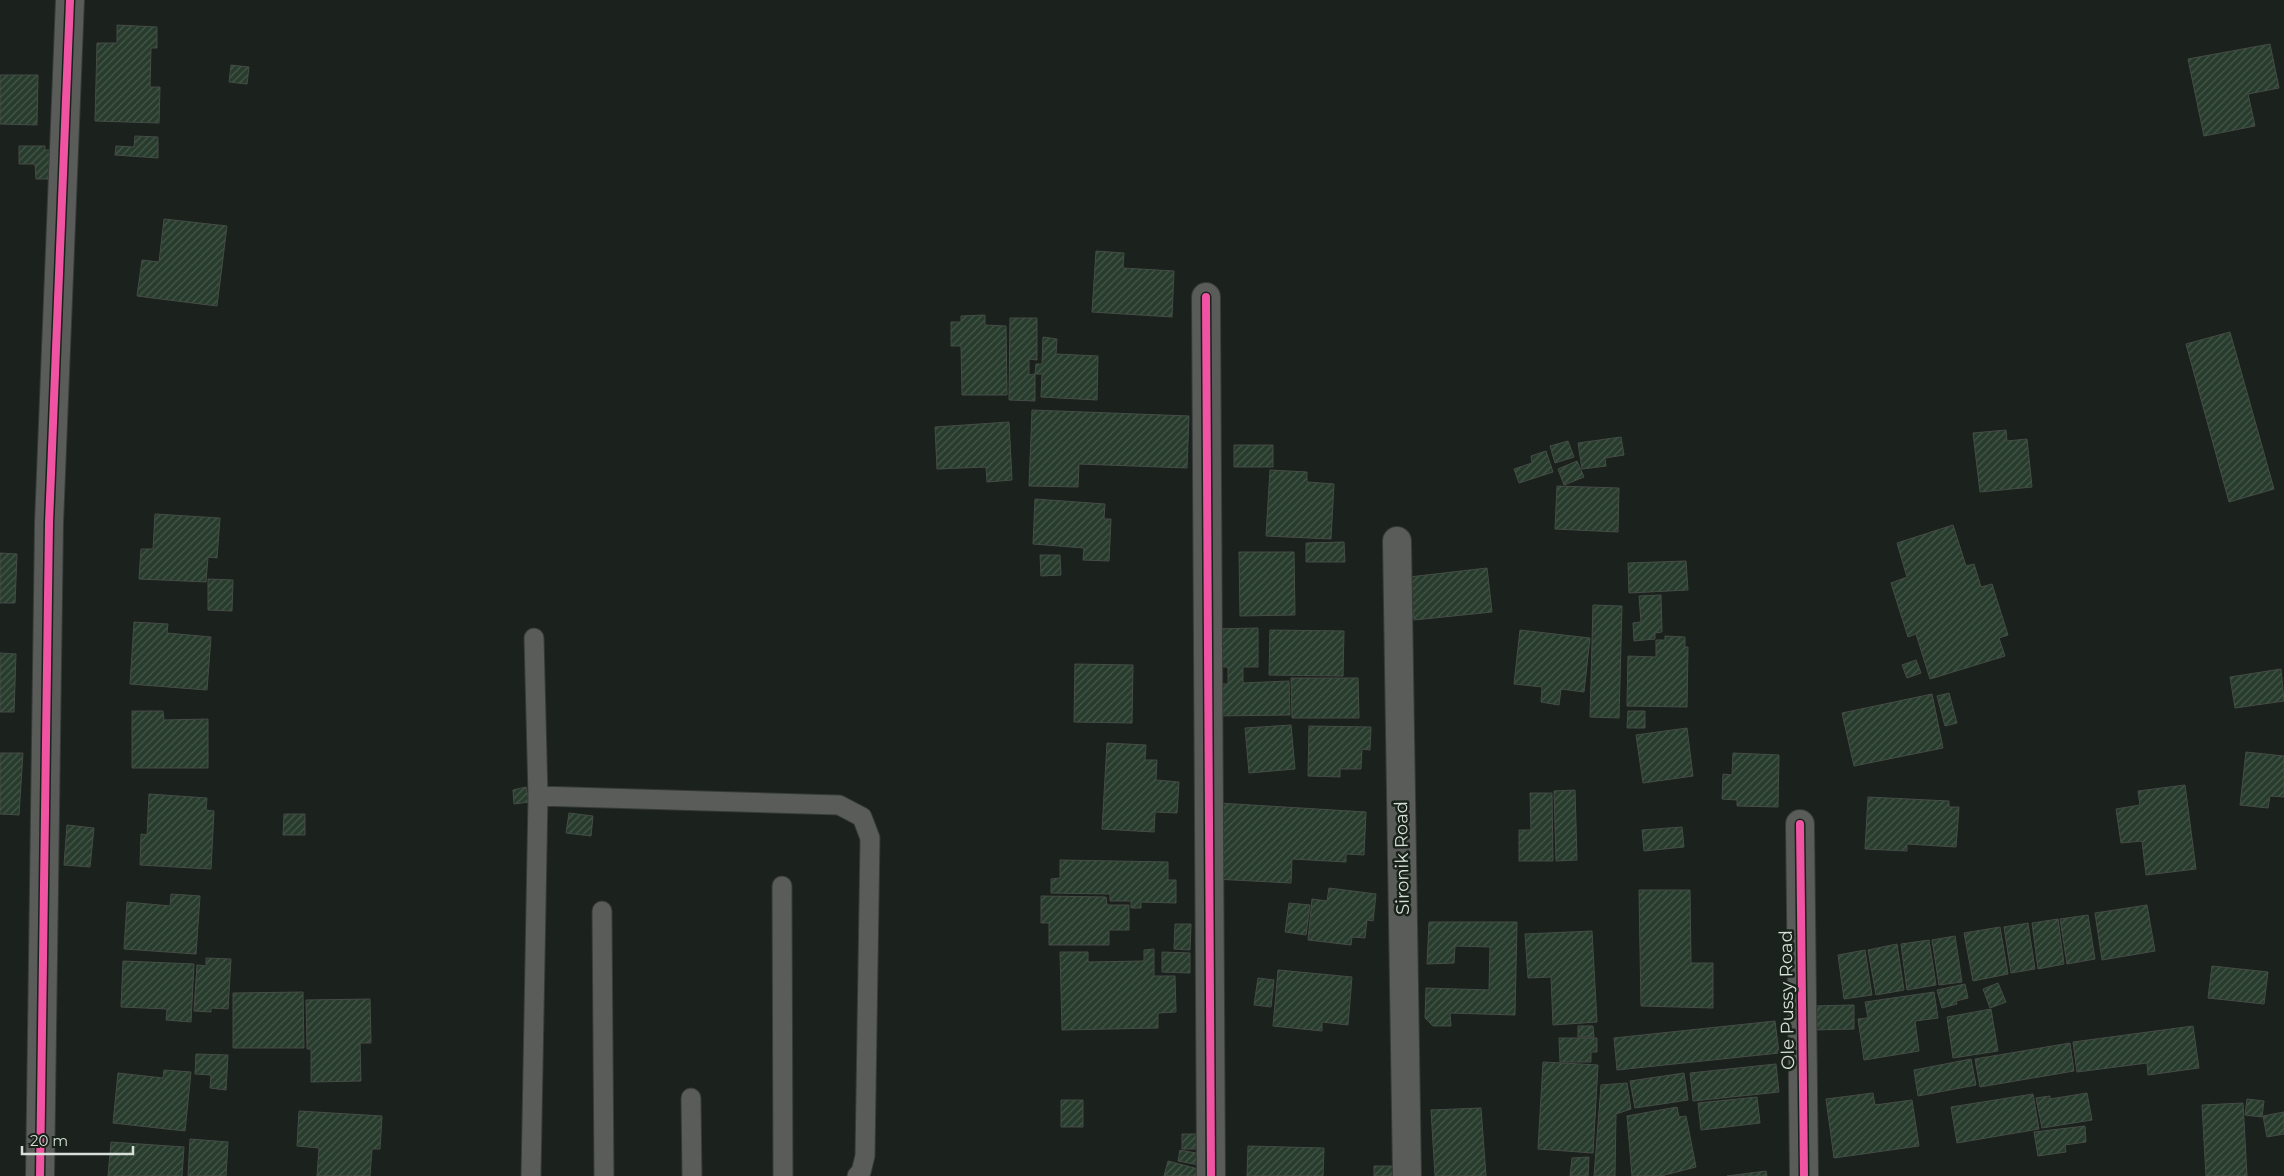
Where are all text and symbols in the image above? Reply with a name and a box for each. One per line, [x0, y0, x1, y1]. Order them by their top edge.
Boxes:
street label: Sironik Road [1390, 801, 1414, 915]
street label: Ole Pussy Road [1775, 930, 1799, 1070]
scale bar [22, 1124, 134, 1156]
text: 20 m [30, 1131, 68, 1150]

